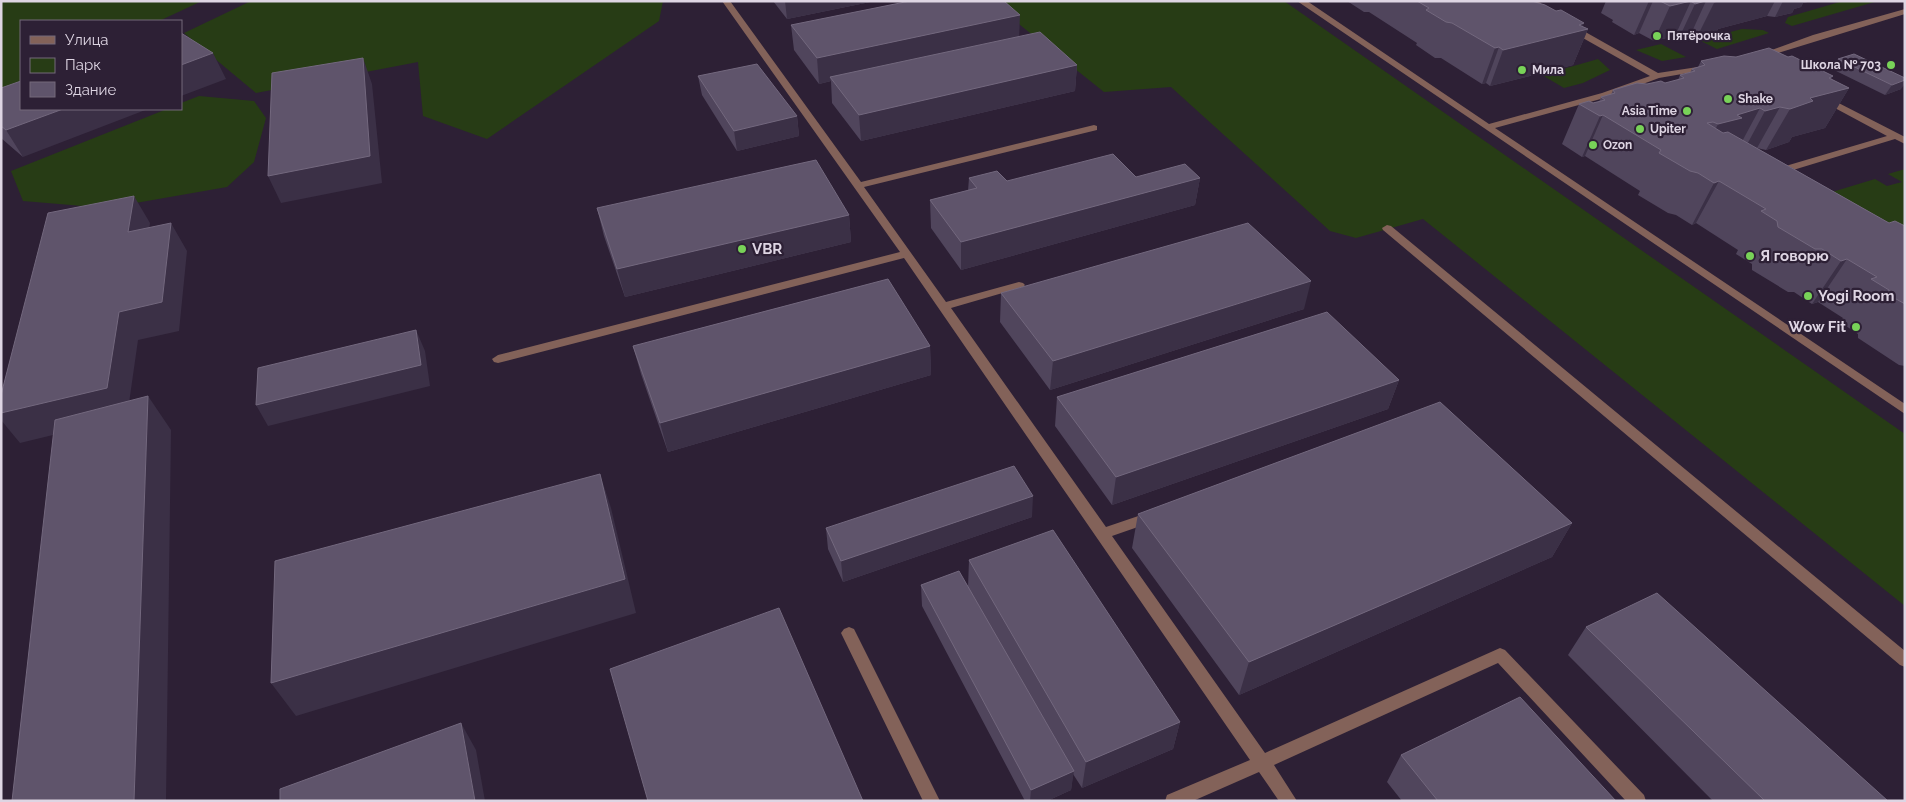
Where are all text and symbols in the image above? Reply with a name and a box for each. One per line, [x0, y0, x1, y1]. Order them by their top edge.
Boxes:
legend [20, 20, 182, 110]
place label: Пятёрочка [1667, 29, 1731, 43]
marker: Пятёрочка [1651, 30, 1663, 42]
text: Улица [65, 31, 109, 49]
text: Парк [65, 56, 101, 74]
place label: Школа № 703 [1801, 58, 1881, 72]
marker: Школа № 703 [1885, 59, 1897, 71]
place label: Мила [1532, 63, 1564, 77]
marker: Мила [1516, 64, 1528, 76]
text: Здание [65, 81, 117, 99]
place label: Shake [1738, 92, 1773, 106]
marker: Shake [1722, 93, 1734, 105]
place label: Asia Time [1622, 104, 1677, 118]
marker: Asia Time [1681, 105, 1693, 117]
place label: Upiter [1650, 122, 1686, 136]
marker: Upiter [1634, 123, 1646, 135]
place label: Ozon [1603, 138, 1632, 152]
marker: Ozon [1587, 139, 1599, 151]
place label: VBR [752, 240, 782, 258]
marker: VBR [736, 243, 748, 255]
place label: Я говорю [1760, 247, 1829, 265]
marker: Я говорю [1744, 250, 1756, 262]
place label: Yogi Room [1818, 287, 1894, 305]
marker: Yogi Room [1802, 290, 1814, 302]
place label: Wow Fit [1788, 318, 1846, 336]
marker: Wow Fit [1850, 321, 1862, 333]

